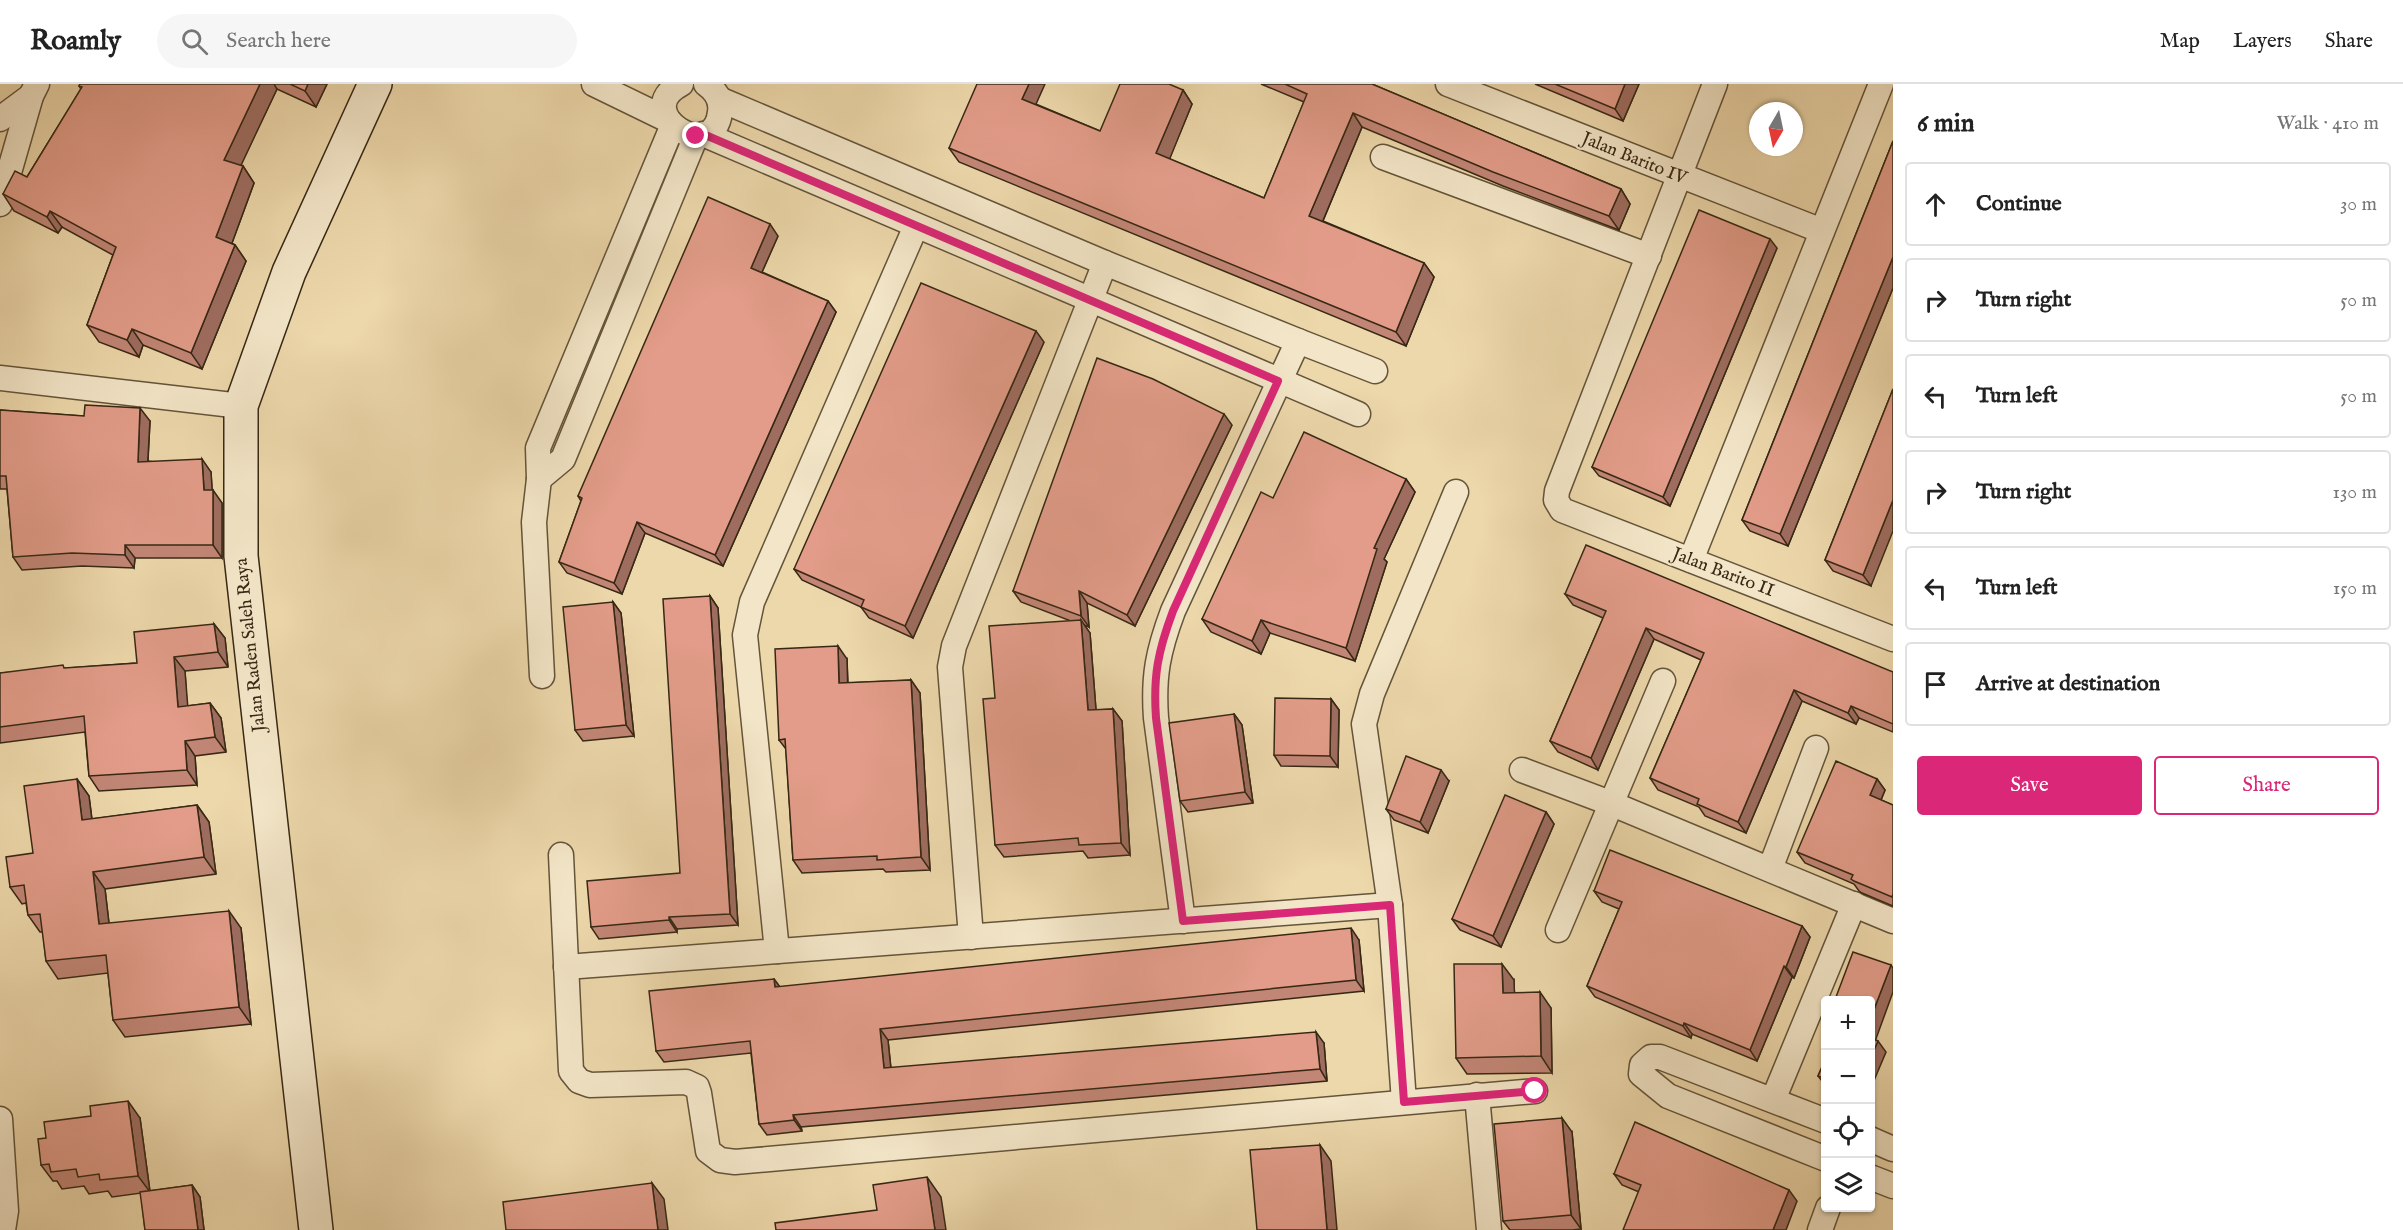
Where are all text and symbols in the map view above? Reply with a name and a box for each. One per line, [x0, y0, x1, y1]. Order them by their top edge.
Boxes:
search box [157, 14, 577, 68]
text: Roamly [30, 24, 121, 59]
icon: search [178, 25, 211, 58]
text: Search here [226, 27, 331, 55]
text: Map [2160, 28, 2200, 55]
text: Layers [2233, 28, 2292, 55]
text: Share [2325, 28, 2373, 55]
north arrow [1749, 102, 1803, 156]
text: 6 min [1917, 107, 1975, 140]
text: Walk · 410 m [2276, 111, 2379, 136]
route end [682, 122, 708, 148]
street label: Jalan Barito IV [1576, 127, 1691, 191]
icon: ahead [1919, 188, 1952, 221]
text: Continue [1976, 190, 2062, 218]
text: 30 m [2340, 192, 2377, 217]
icon: right [1919, 284, 1952, 317]
text: Turn right [1976, 286, 2071, 314]
text: 50 m [2340, 288, 2377, 313]
icon: left [1919, 380, 1952, 413]
text: Turn left [1976, 382, 2058, 410]
text: 50 m [2340, 384, 2377, 409]
icon: right [1919, 476, 1952, 509]
text: Turn right [1976, 478, 2071, 506]
text: 130 m [2332, 480, 2377, 505]
street label: Jalan Barito II [1667, 542, 1777, 603]
street label: Jalan Raden Saleh Raya [230, 557, 272, 735]
icon: left [1919, 572, 1952, 605]
text: Turn left [1976, 574, 2058, 602]
text: 150 m [2333, 576, 2377, 601]
icon: arrive [1919, 668, 1952, 701]
text: Arrive at destination [1976, 670, 2160, 698]
button: Save [1917, 756, 2142, 815]
button: Share [2154, 756, 2379, 815]
map controls [1821, 996, 1875, 1212]
button: + [1821, 996, 1875, 1050]
button: − [1821, 1050, 1875, 1104]
route start [1521, 1077, 1547, 1103]
button: locate [1821, 1104, 1875, 1158]
button: layers [1821, 1158, 1875, 1212]

